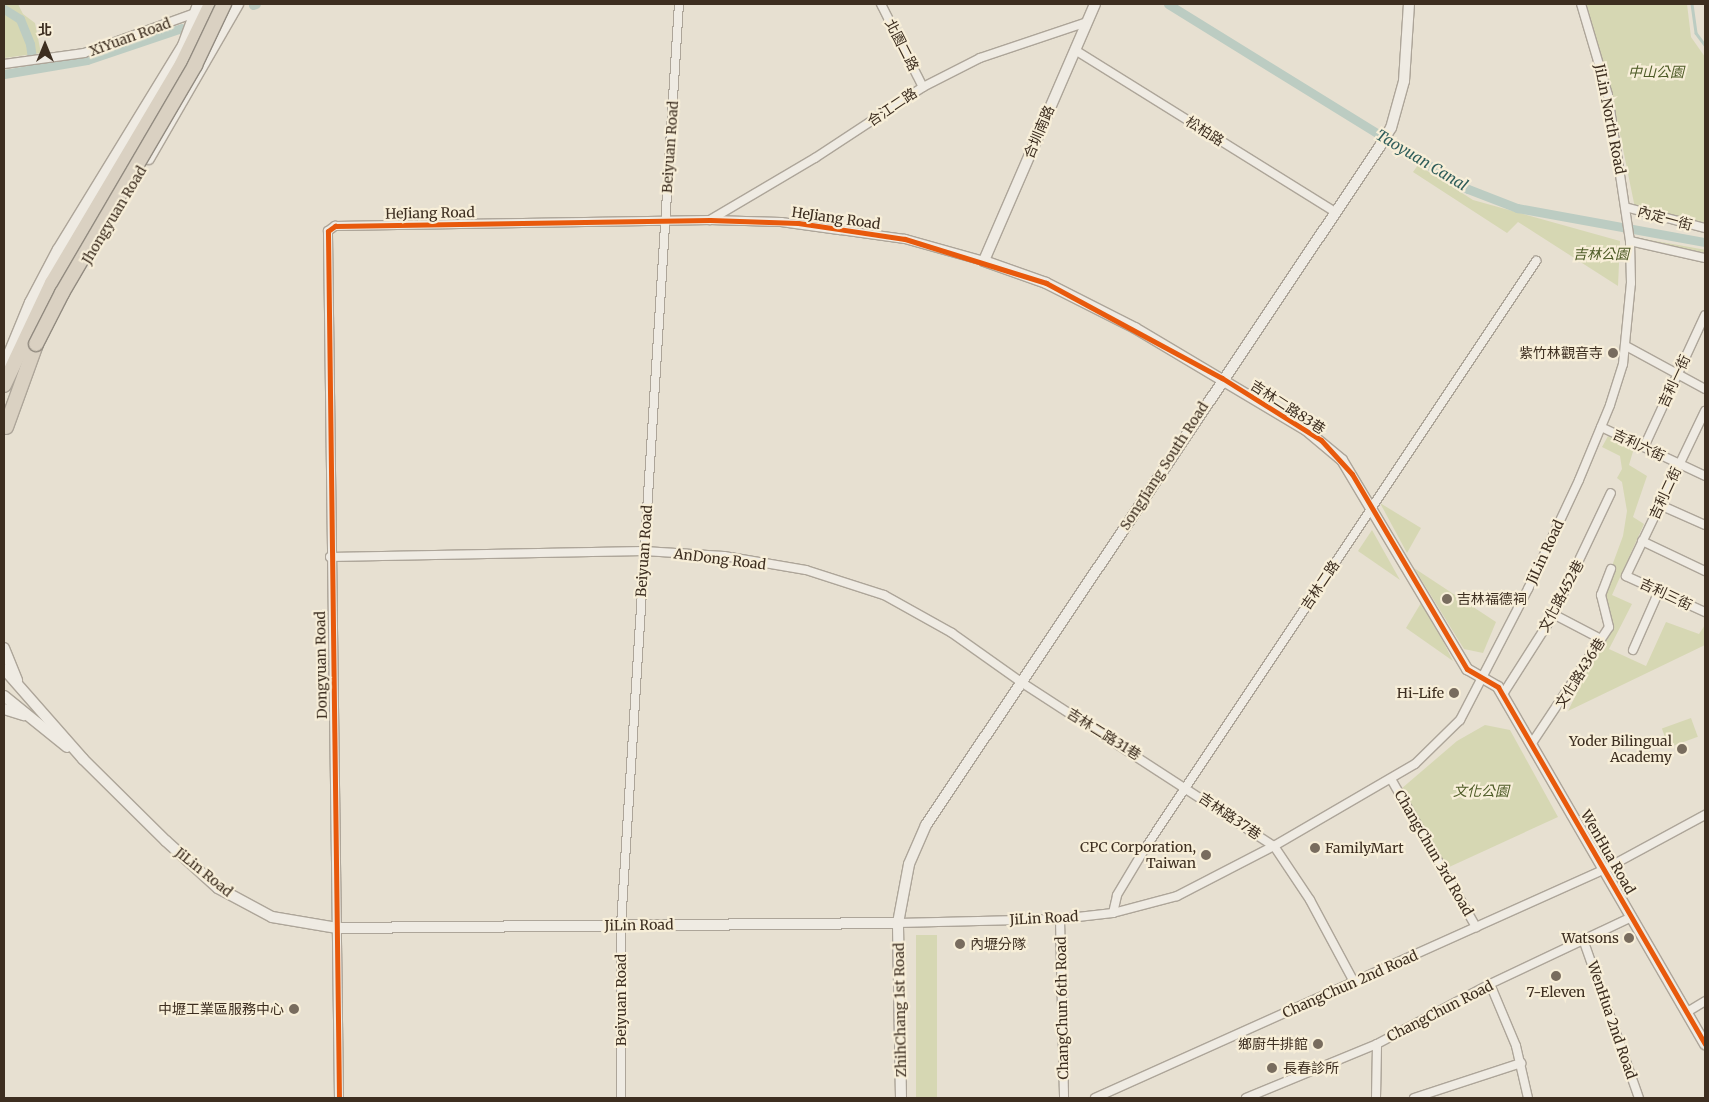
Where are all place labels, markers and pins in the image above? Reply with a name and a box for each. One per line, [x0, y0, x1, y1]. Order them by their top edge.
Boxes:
place label: 紫竹林觀音寺 [1519, 345, 1603, 361]
marker: 紫竹林觀音寺 [1607, 347, 1619, 359]
place label: 吉林福德祠 [1457, 591, 1527, 607]
marker: 吉林福德祠 [1441, 593, 1453, 605]
place label: Hi-Life [1397, 685, 1444, 701]
marker: Hi-Life [1448, 687, 1460, 699]
place label: Yoder Bilingual Academy [1569, 733, 1672, 766]
marker: Yoder Bilingual Academy [1676, 743, 1688, 755]
place label: CPC Corporation, Taiwan [1080, 839, 1196, 872]
place label: FamilyMart [1325, 840, 1404, 856]
marker: FamilyMart [1309, 842, 1321, 854]
marker: CPC Corporation, Taiwan [1200, 849, 1212, 861]
place label: Watsons [1561, 930, 1619, 946]
marker: Watsons [1623, 932, 1635, 944]
place label: 內壢分隊 [970, 936, 1026, 952]
marker: 內壢分隊 [954, 938, 966, 950]
marker: 7-Eleven [1550, 970, 1562, 982]
place label: 7-Eleven [1527, 984, 1585, 1000]
place label: 中壢工業區服務中心 [158, 1001, 284, 1017]
marker: 中壢工業區服務中心 [288, 1003, 300, 1015]
place label: 鄉廚牛排館 [1238, 1036, 1308, 1052]
marker: 鄉廚牛排館 [1312, 1038, 1324, 1050]
place label: 長春診所 [1283, 1060, 1339, 1076]
marker: 長春診所 [1265, 1061, 1279, 1075]

